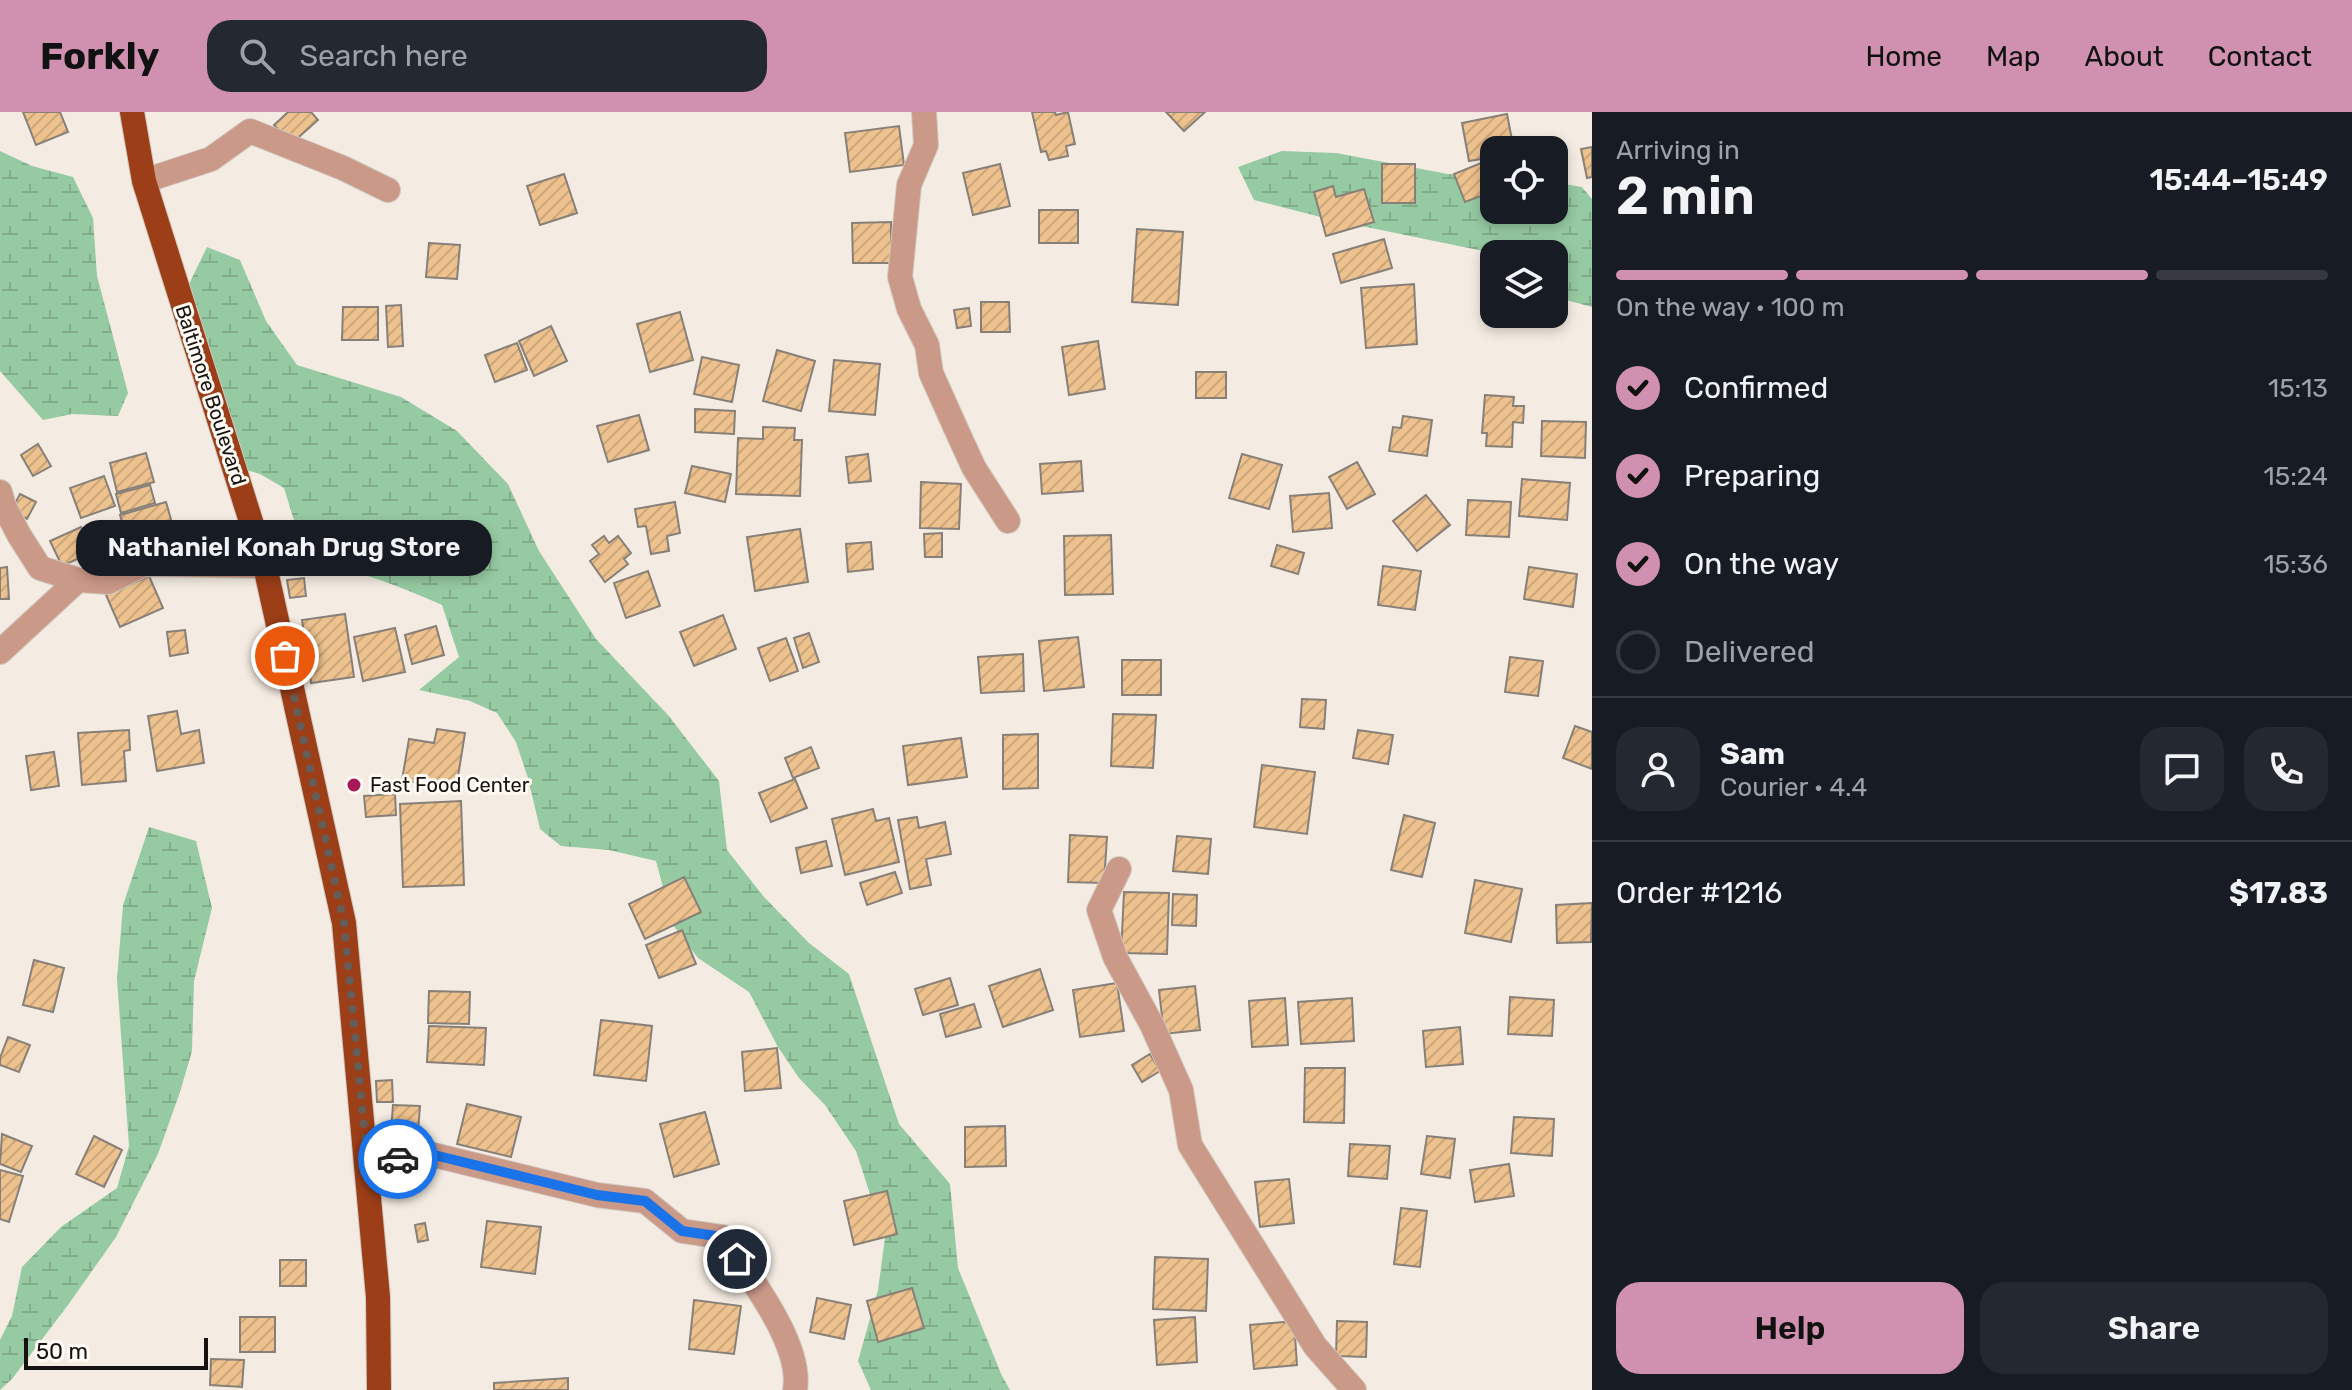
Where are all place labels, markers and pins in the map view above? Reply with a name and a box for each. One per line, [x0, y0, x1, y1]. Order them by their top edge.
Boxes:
callout: Nathaniel Konah Drug Store [77, 520, 493, 576]
pin [251, 622, 319, 690]
place label: Fast Food Center [370, 773, 530, 797]
marker: Fast Food Center [345, 776, 363, 794]
pin [703, 1225, 771, 1293]

